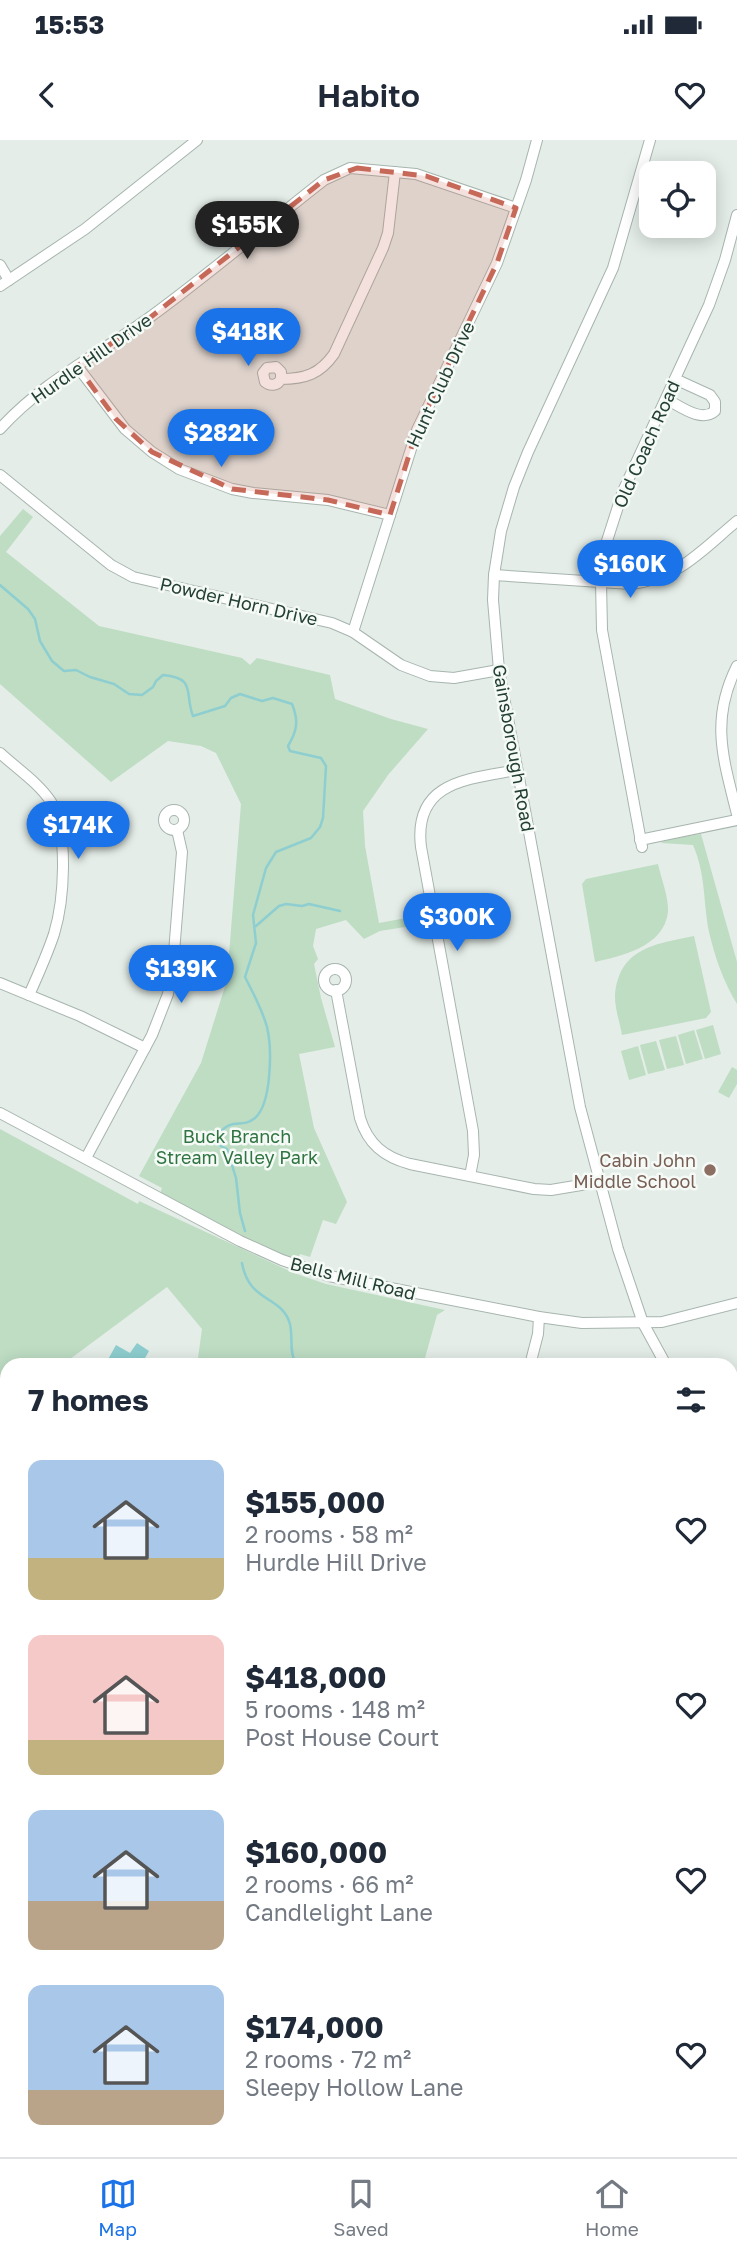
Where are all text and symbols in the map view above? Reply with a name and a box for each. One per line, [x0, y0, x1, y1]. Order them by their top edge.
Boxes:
text: 15:53 [35, 9, 104, 40]
icon: back [28, 76, 66, 114]
text: Habito [317, 76, 420, 114]
icon: heart [671, 76, 709, 114]
map controls [639, 161, 716, 238]
button: locate [639, 161, 716, 238]
pin: $155K [198, 201, 296, 261]
text: $155K [211, 210, 283, 238]
street label: Hurdle Hill Drive [26, 308, 156, 408]
pin: $418K [199, 308, 297, 368]
text: $418K [211, 317, 285, 345]
street label: Hunt Club Drive [401, 318, 479, 450]
street label: Old Coach Road [608, 377, 684, 511]
pin: $282K [172, 410, 270, 469]
text: $282K [184, 418, 258, 446]
pin: $160K [581, 540, 679, 600]
text: $160K [593, 549, 667, 577]
street label: Powder Horn Drive [158, 572, 320, 630]
street label: Gainsborough Road [488, 663, 540, 833]
pin: $174K [29, 802, 127, 861]
text: $174K [43, 810, 113, 838]
pin: $300K [408, 894, 506, 953]
text: $300K [419, 902, 495, 930]
pin: $139K [132, 946, 230, 1005]
text: $139K [145, 954, 217, 982]
park label: Buck Branch Stream Valley Park [156, 1125, 318, 1168]
place label: Cabin John Middle School [573, 1149, 696, 1192]
marker: Cabin John Middle School [702, 1162, 718, 1178]
street label: Bells Mill Road [288, 1252, 418, 1304]
icon: filters [672, 1381, 710, 1419]
text: 7 homes [28, 1382, 149, 1418]
text: $155,000 [245, 1484, 385, 1520]
icon: home [84, 1488, 168, 1572]
icon: heart [672, 1511, 710, 1549]
text: 2 rooms · 58 m² [245, 1520, 413, 1548]
text: Hurdle Hill Drive [245, 1548, 427, 1576]
text: $418,000 [245, 1659, 387, 1695]
icon: home [84, 1663, 168, 1747]
icon: heart [672, 1686, 710, 1724]
text: 5 rooms · 148 m² [245, 1695, 425, 1723]
text: Post House Court [245, 1723, 439, 1751]
text: $160,000 [245, 1834, 387, 1870]
icon: home [84, 1838, 168, 1922]
icon: heart [672, 1861, 710, 1899]
text: 2 rooms · 66 m² [245, 1870, 414, 1898]
text: Candlelight Lane [245, 1898, 433, 1926]
text: $174,000 [245, 2009, 384, 2045]
icon: home [84, 2013, 168, 2097]
icon: heart [672, 2036, 710, 2074]
text: 2 rooms · 72 m² [245, 2045, 411, 2073]
text: Sleepy Hollow Lane [245, 2073, 463, 2101]
tab: Map [98, 2175, 137, 2240]
tab: Saved [333, 2175, 389, 2240]
tab: Home [585, 2175, 639, 2240]

